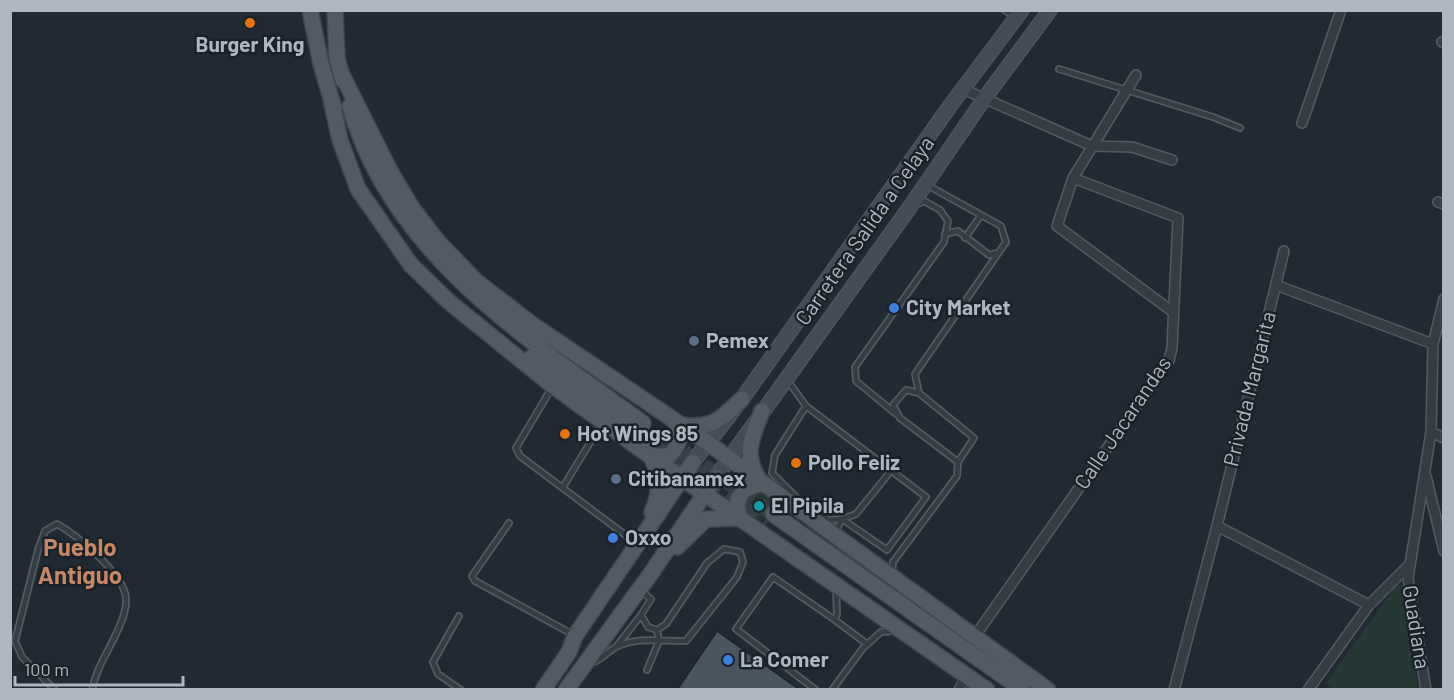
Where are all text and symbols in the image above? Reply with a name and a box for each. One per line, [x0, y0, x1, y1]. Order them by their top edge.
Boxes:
marker: Burger King [243, 16, 257, 30]
place label: Burger King [196, 31, 304, 56]
street label: Carretera Salida a Celaya [789, 131, 938, 329]
place label: City Market [906, 294, 1010, 319]
marker: City Market [887, 301, 901, 315]
street label: Privada Margarita [1217, 309, 1280, 469]
place label: Pemex [706, 327, 769, 352]
marker: Pemex [687, 334, 701, 348]
street label: Calle Jacarandas [1068, 351, 1175, 493]
place label: Hot Wings 85 [577, 420, 698, 445]
marker: Hot Wings 85 [558, 427, 572, 441]
place label: Pollo Feliz [808, 449, 900, 474]
marker: Pollo Feliz [789, 456, 803, 470]
place label: Citibanamex [628, 465, 745, 490]
marker: Citibanamex [609, 472, 623, 486]
place label: El Pipila [771, 492, 844, 517]
marker: El Pipila [752, 499, 766, 513]
place label: Oxxo [625, 524, 672, 549]
marker: Oxxo [606, 531, 620, 545]
district label: Pueblo Antiguo [38, 532, 122, 589]
street label: Guadiana [1399, 583, 1436, 670]
place label: La Comer [740, 646, 829, 671]
scale bar [15, 649, 183, 687]
marker: La Comer [721, 653, 735, 667]
text: 100 m [24, 658, 69, 680]

